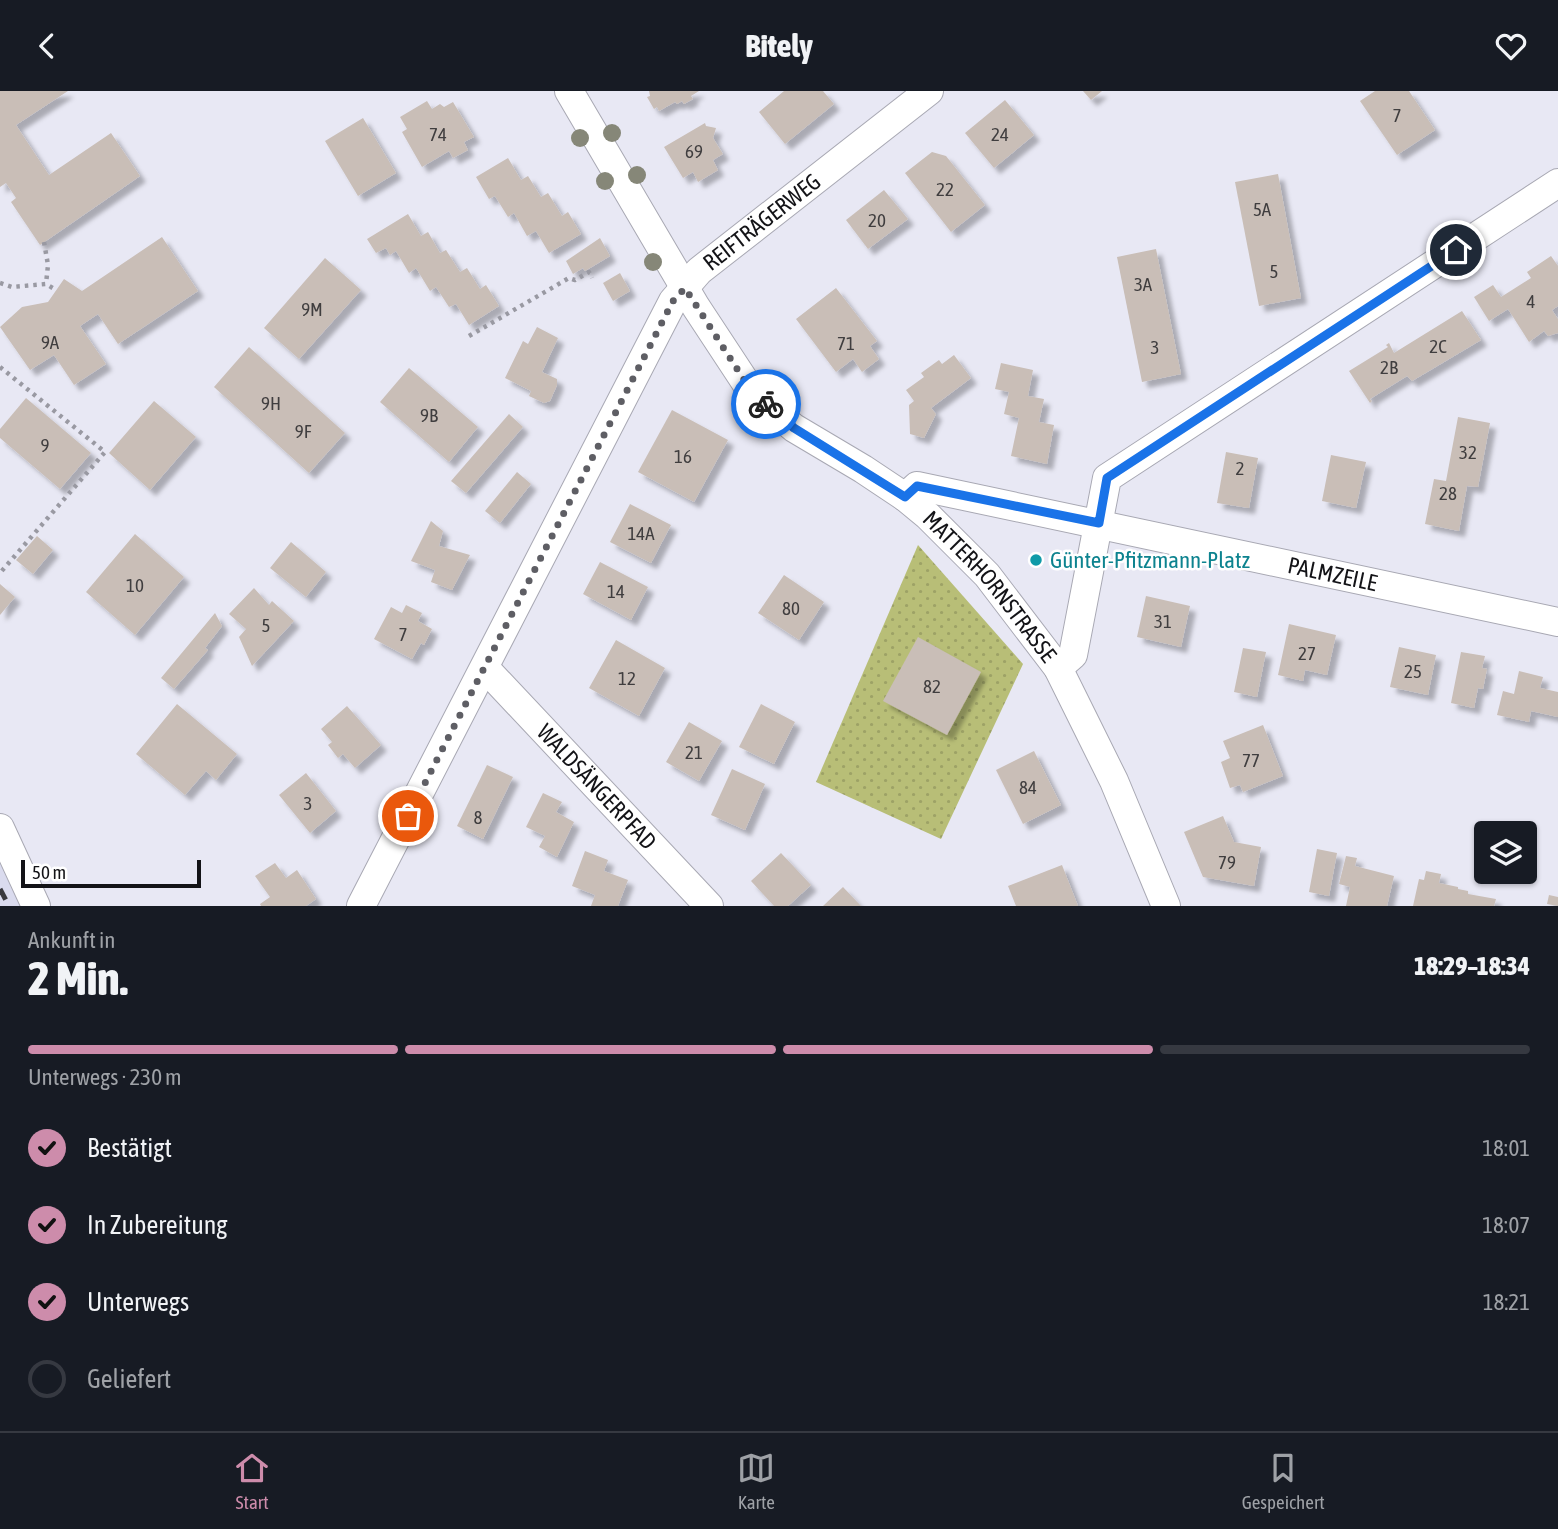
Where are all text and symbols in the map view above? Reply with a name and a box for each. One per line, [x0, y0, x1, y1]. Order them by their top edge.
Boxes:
icon: back [28, 27, 66, 65]
text: Bitely [745, 27, 813, 64]
icon: heart [1492, 27, 1530, 65]
house number: 7 [1393, 104, 1401, 126]
house number: 74 [429, 123, 447, 145]
house number: 24 [991, 123, 1009, 145]
house number: 69 [685, 140, 703, 162]
street label: REIFTRÄGERWEG [698, 168, 825, 276]
house number: 22 [936, 178, 954, 200]
house number: 5A [1253, 198, 1272, 220]
house number: 20 [868, 209, 886, 231]
pin [1426, 220, 1486, 280]
icon: home [1437, 231, 1475, 269]
house number: 5 [1270, 260, 1278, 282]
house number: 3A [1134, 273, 1153, 295]
house number: 4 [1527, 290, 1536, 312]
house number: 9M [301, 298, 323, 320]
house number: 9A [41, 331, 60, 353]
house number: 71 [837, 332, 855, 354]
house number: 2C [1429, 335, 1447, 357]
house number: 3 [1151, 336, 1159, 358]
house number: 2B [1380, 356, 1398, 378]
courier [731, 369, 801, 439]
icon: bike [747, 385, 785, 423]
house number: 9H [261, 392, 281, 414]
house number: 9B [420, 404, 438, 426]
house number: 9F [295, 420, 312, 442]
house number: 9 [41, 434, 50, 456]
house number: 32 [1459, 441, 1477, 463]
house number: 16 [674, 445, 692, 467]
house number: 2 [1236, 457, 1244, 479]
house number: 28 [1439, 482, 1457, 504]
street label: MATTERHORNSTRASSE [918, 506, 1062, 667]
house number: 14A [627, 522, 655, 544]
place label: Günter-Pfitzmann-Platz [1050, 547, 1250, 573]
marker: Günter-Pfitzmann-Platz [1028, 552, 1044, 568]
street label: PALMZEILE [1285, 552, 1380, 596]
house number: 10 [126, 574, 144, 596]
house number: 14 [607, 580, 625, 602]
house number: 80 [782, 597, 800, 619]
house number: 31 [1154, 610, 1172, 632]
house number: 5 [262, 614, 270, 636]
house number: 7 [399, 623, 407, 645]
house number: 27 [1298, 642, 1316, 664]
house number: 25 [1404, 660, 1422, 682]
house number: 12 [618, 667, 636, 689]
house number: 82 [923, 675, 941, 697]
street label: WALDSÄNGERPFAD [532, 719, 662, 854]
house number: 21 [685, 741, 703, 763]
house number: 77 [1242, 749, 1260, 771]
house number: 84 [1019, 776, 1037, 798]
pin [378, 786, 438, 846]
house number: 3 [304, 792, 312, 814]
icon: bag [389, 797, 427, 835]
house number: 8 [474, 806, 483, 828]
map controls [1474, 821, 1537, 884]
button: layers [1474, 821, 1537, 884]
house number: 79 [1218, 851, 1236, 873]
scale bar [21, 857, 201, 889]
text: 50 m [32, 861, 66, 883]
text: Ankunft in [28, 927, 115, 953]
text: 18:29–18:34 [1414, 951, 1530, 981]
text: 2 Min. [28, 952, 128, 1005]
text: Unterwegs · 230 m [28, 1064, 182, 1090]
icon: check [28, 1129, 66, 1167]
text: Bestätigt [87, 1133, 172, 1163]
text: 18:01 [1482, 1135, 1530, 1161]
icon: check [28, 1206, 66, 1244]
text: In Zubereitung [87, 1210, 227, 1240]
text: 18:07 [1482, 1212, 1530, 1238]
icon: check [28, 1283, 66, 1321]
text: Unterwegs [87, 1287, 189, 1317]
text: 18:21 [1483, 1289, 1530, 1315]
text: Geliefert [87, 1364, 171, 1394]
tab: Start [233, 1449, 271, 1513]
tab: Karte [737, 1449, 775, 1513]
tab: Gespeichert [1242, 1449, 1325, 1513]

